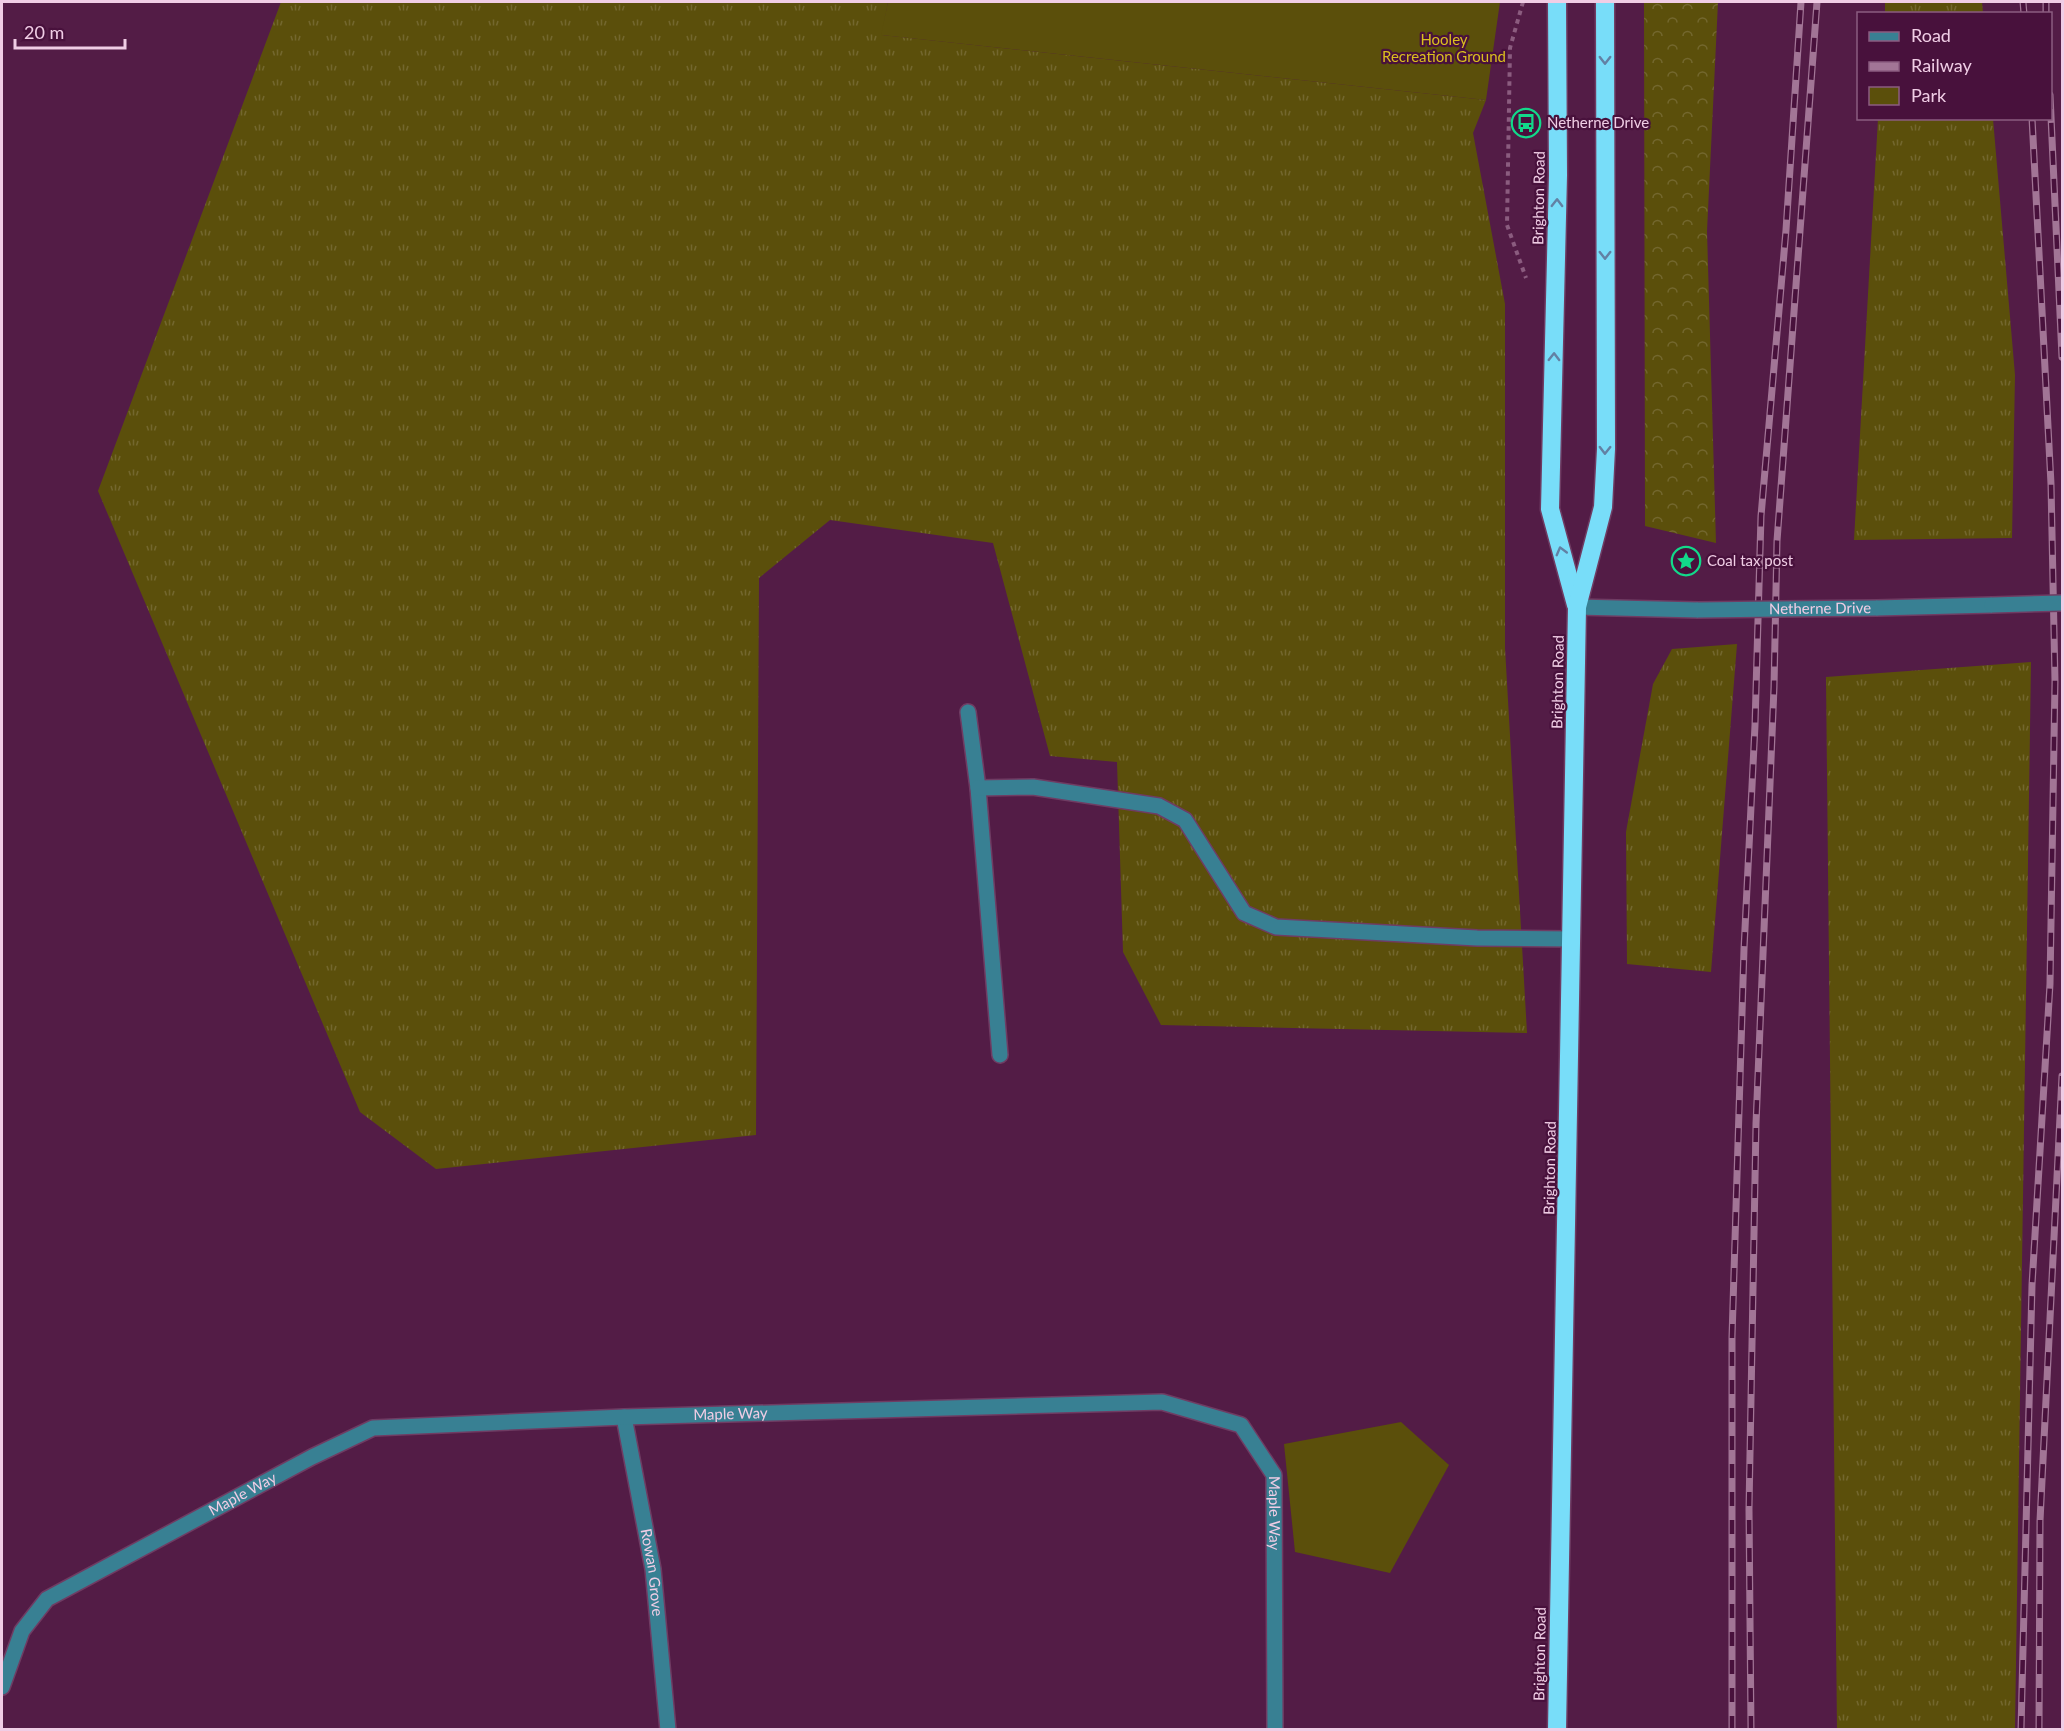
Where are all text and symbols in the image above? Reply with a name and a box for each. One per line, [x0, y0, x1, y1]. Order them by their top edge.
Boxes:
scale bar [15, 12, 124, 50]
legend [1857, 12, 2052, 120]
text: 20 m [24, 21, 64, 43]
text: Road [1911, 24, 1951, 46]
park label: Hooley Recreation Ground [1382, 30, 1506, 65]
text: Railway [1911, 54, 1972, 76]
one-way arrow [1599, 55, 1611, 64]
text: Park [1911, 84, 1947, 106]
bus stop icon: Netherne Drive [1510, 107, 1542, 139]
place label: Netherne Drive [1547, 113, 1649, 131]
street label: Brighton Road [1528, 151, 1548, 245]
one-way arrow [1551, 199, 1563, 208]
one-way arrow [1599, 250, 1611, 259]
one-way arrow [1547, 353, 1560, 362]
one-way arrow [1599, 445, 1612, 454]
place icon: Coal tax post [1670, 545, 1702, 577]
one-way arrow [1556, 546, 1569, 556]
place label: Coal tax post [1707, 551, 1794, 569]
street label: Netherne Drive [1769, 598, 1871, 617]
street label: Brighton Road [1547, 635, 1567, 729]
street label: Brighton Road [1539, 1121, 1559, 1215]
street label: Maple Way [693, 1403, 768, 1423]
street label: Maple Way [205, 1468, 279, 1519]
street label: Maple Way [1266, 1476, 1284, 1551]
street label: Rowan Grove [637, 1527, 667, 1617]
street label: Brighton Road [1529, 1607, 1549, 1701]

